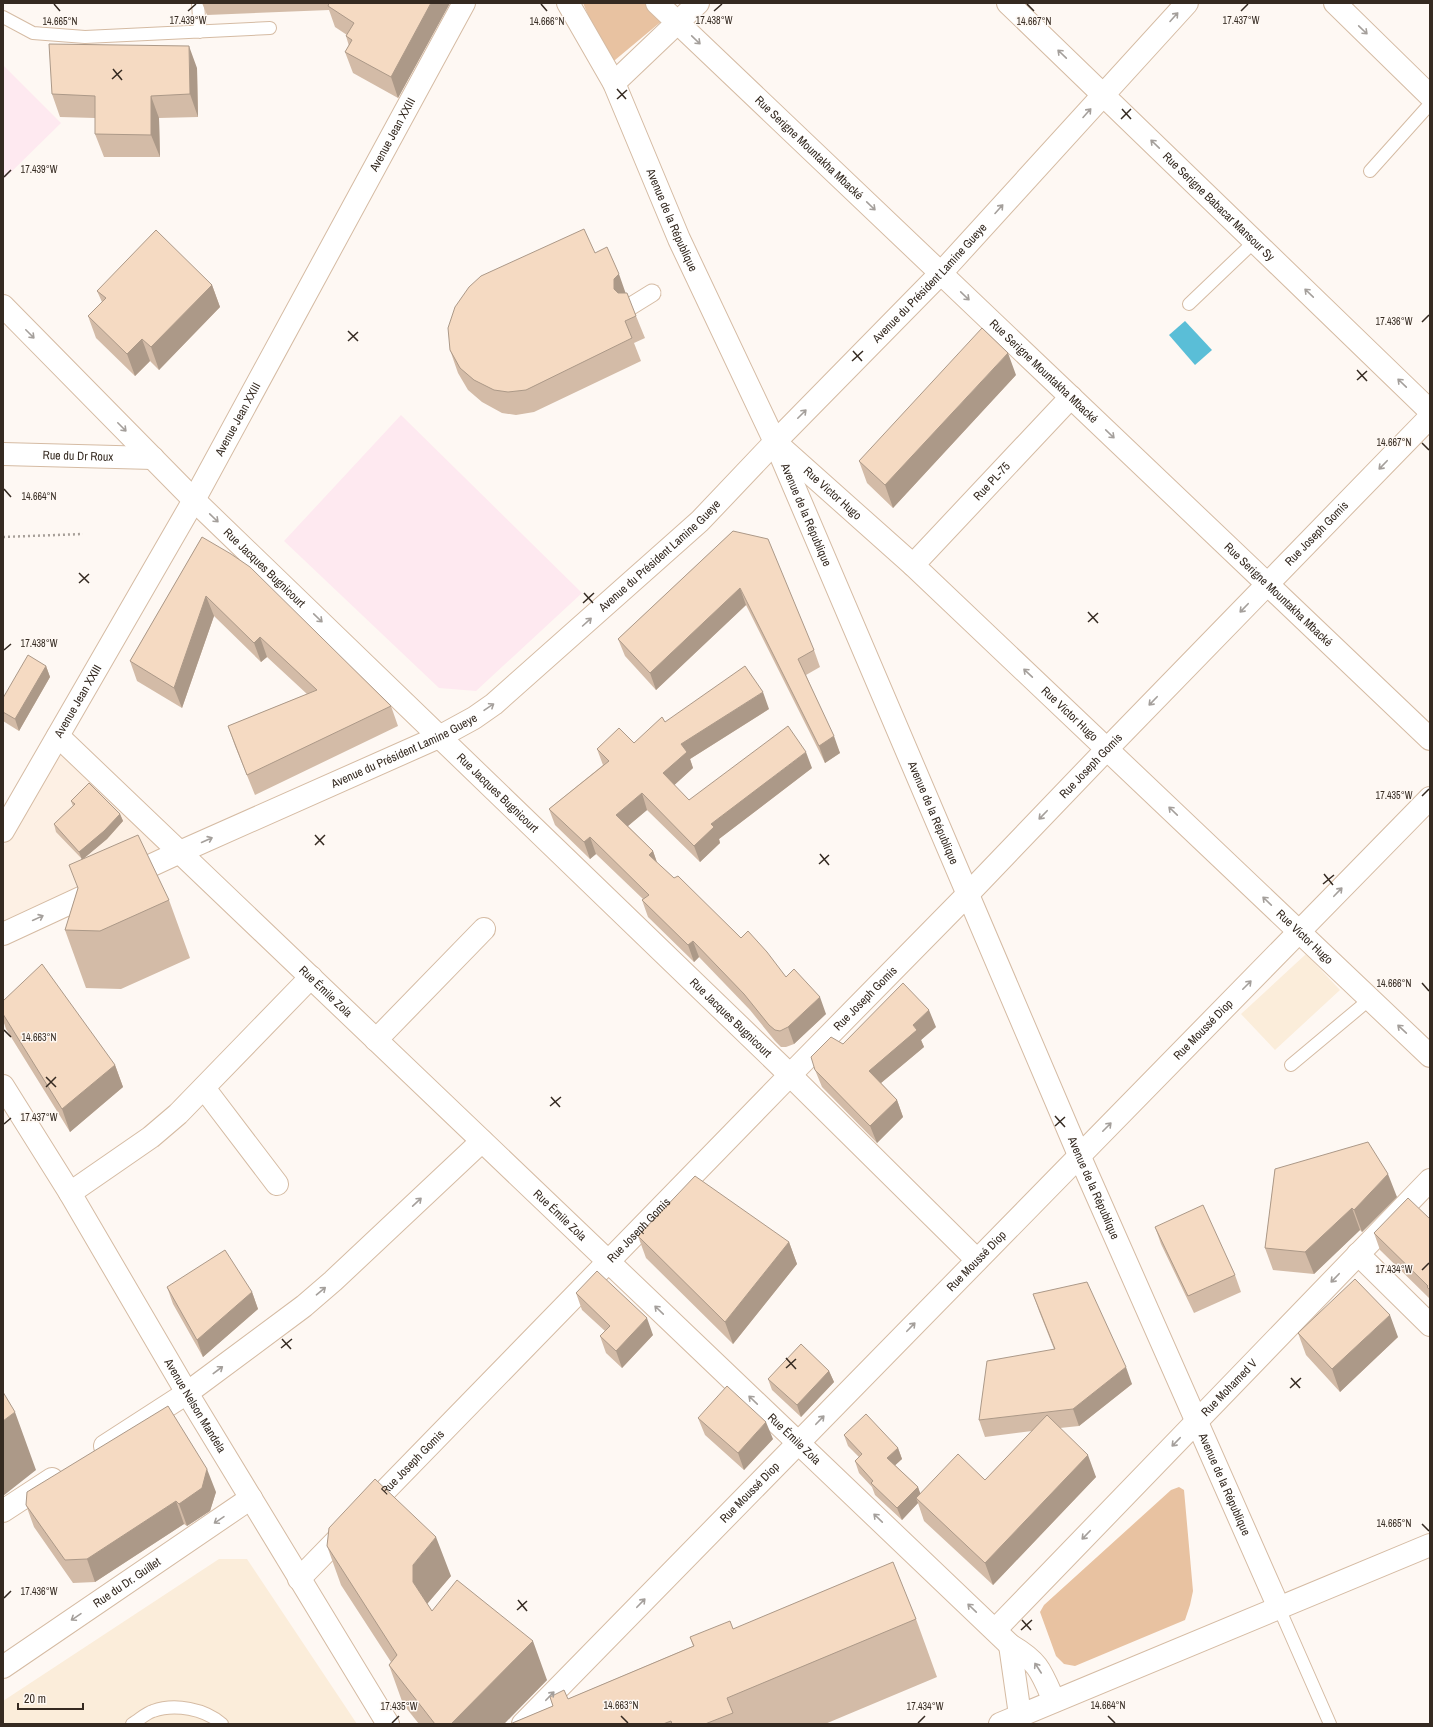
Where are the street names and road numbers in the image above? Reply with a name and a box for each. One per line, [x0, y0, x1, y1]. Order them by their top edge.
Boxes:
street label: Rue Serigne Mountakha Mbacké [751, 92, 867, 203]
street label: Avenue Jean XXIII [366, 95, 419, 175]
street label: Rue Serigne Babacar Mansour Sy [1159, 149, 1278, 265]
street label: Avenue de la République [642, 165, 701, 274]
street label: Avenue du Président Lamine Gueye [868, 220, 990, 347]
street label: Rue Serigne Mountakha Mbacké [986, 316, 1101, 427]
street label: Avenue Jean XXIII [211, 380, 264, 460]
street label: Rue du Dr Roux [42, 447, 114, 465]
street label: Rue PL-75 [970, 458, 1014, 504]
street label: Avenue de la République [777, 460, 835, 569]
street label: Rue Victor Hugo [800, 463, 865, 523]
street label: Avenue du Président Lamine Gueye [595, 496, 724, 616]
street label: Rue Joseph Gomis [1281, 498, 1352, 569]
street label: Rue Jacques Bugnicourt [220, 525, 309, 611]
street label: Rue Serigne Mountakha Mbacké [1221, 539, 1336, 650]
street label: Avenue Jean XXIII [50, 662, 105, 741]
street label: Rue Victor Hugo [1038, 683, 1102, 745]
street label: Avenue du Président Lamine Gueye [328, 710, 480, 792]
street label: Rue Joseph Gomis [1056, 730, 1126, 802]
street label: Rue Jacques Bugnicourt [453, 750, 542, 836]
street label: Avenue de la République [904, 758, 962, 867]
street label: Rue Victor Hugo [1273, 906, 1337, 968]
street label: Rue Émile Zola [296, 962, 356, 1021]
street label: Rue Joseph Gomis [830, 963, 901, 1034]
street label: Rue Jacques Bugnicourt [686, 975, 775, 1061]
street label: Rue Moussé Diop [1170, 996, 1236, 1063]
street label: Avenue de la République [1064, 1133, 1123, 1242]
street label: Rue Émile Zola [530, 1186, 590, 1245]
street label: Rue Joseph Gomis [604, 1194, 674, 1266]
street label: Rue Moussé Diop [943, 1227, 1010, 1295]
street label: Avenue Nelson Mandela [160, 1355, 230, 1456]
street label: Rue Mohamed V [1198, 1355, 1261, 1420]
street label: Rue Émile Zola [764, 1410, 825, 1469]
street label: Rue Joseph Gomis [378, 1426, 448, 1498]
street label: Avenue de la République [1194, 1430, 1254, 1538]
street label: Rue Moussé Diop [716, 1459, 783, 1526]
street label: Rue du Dr. Guillet [90, 1554, 164, 1611]

